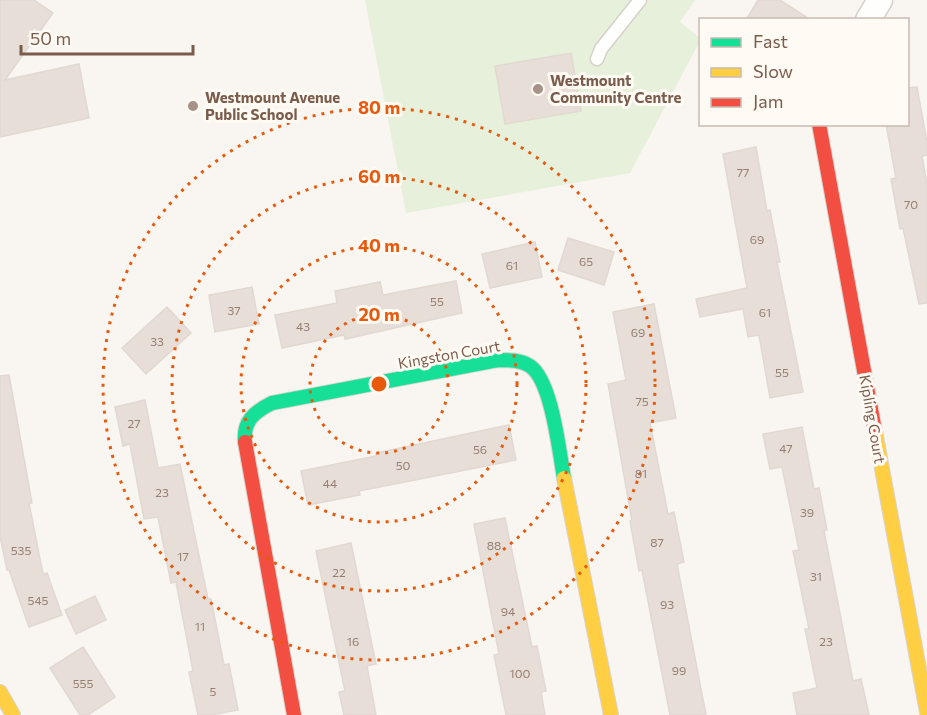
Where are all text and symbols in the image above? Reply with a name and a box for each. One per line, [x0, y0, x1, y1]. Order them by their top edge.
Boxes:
scale bar [21, 18, 194, 56]
legend [699, 18, 909, 126]
text: 50 m [30, 27, 71, 49]
text: Fast [753, 30, 788, 52]
text: Slow [753, 60, 793, 82]
place label: Westmount Community Centre [550, 71, 681, 106]
marker: Westmount Community Centre [531, 82, 545, 96]
place label: Westmount Avenue Public School [205, 88, 340, 123]
text: Jam [753, 90, 783, 112]
text: 80 m [358, 96, 400, 118]
marker: Westmount Avenue Public School [186, 99, 200, 113]
text: 60 m [358, 165, 400, 187]
house number: 77 [737, 165, 749, 179]
house number: 70 [904, 197, 918, 211]
house number: 69 [750, 232, 764, 246]
text: 40 m [358, 234, 400, 256]
house number: 65 [579, 254, 593, 268]
house number: 61 [506, 258, 518, 272]
house number: 55 [430, 294, 444, 308]
house number: 37 [227, 303, 241, 317]
text: 20 m [358, 303, 400, 325]
house number: 61 [759, 305, 771, 319]
house number: 43 [296, 319, 310, 333]
house number: 69 [631, 325, 645, 339]
house number: 33 [150, 334, 164, 348]
street label: Kingston Court [396, 336, 502, 372]
house number: 55 [775, 365, 789, 379]
street label: Kipling Court [856, 373, 890, 465]
centre of rings [369, 374, 389, 394]
house number: 75 [635, 394, 649, 408]
house number: 27 [128, 416, 140, 430]
house number: 47 [779, 441, 793, 455]
house number: 56 [473, 442, 487, 456]
house number: 50 [396, 458, 411, 472]
house number: 81 [635, 466, 647, 480]
house number: 44 [323, 476, 337, 490]
house number: 23 [155, 485, 169, 499]
house number: 39 [800, 505, 814, 519]
house number: 87 [650, 535, 664, 549]
house number: 88 [487, 538, 501, 552]
house number: 535 [11, 543, 31, 557]
house number: 17 [177, 549, 189, 563]
house number: 22 [332, 565, 346, 579]
house number: 31 [810, 569, 822, 583]
house number: 545 [28, 593, 49, 607]
house number: 93 [660, 597, 674, 611]
house number: 94 [501, 604, 515, 618]
house number: 11 [195, 619, 205, 633]
house number: 16 [347, 634, 359, 648]
house number: 23 [819, 634, 833, 648]
house number: 99 [672, 663, 686, 677]
house number: 100 [510, 666, 531, 680]
house number: 555 [73, 676, 93, 690]
house number: 5 [210, 684, 217, 698]

